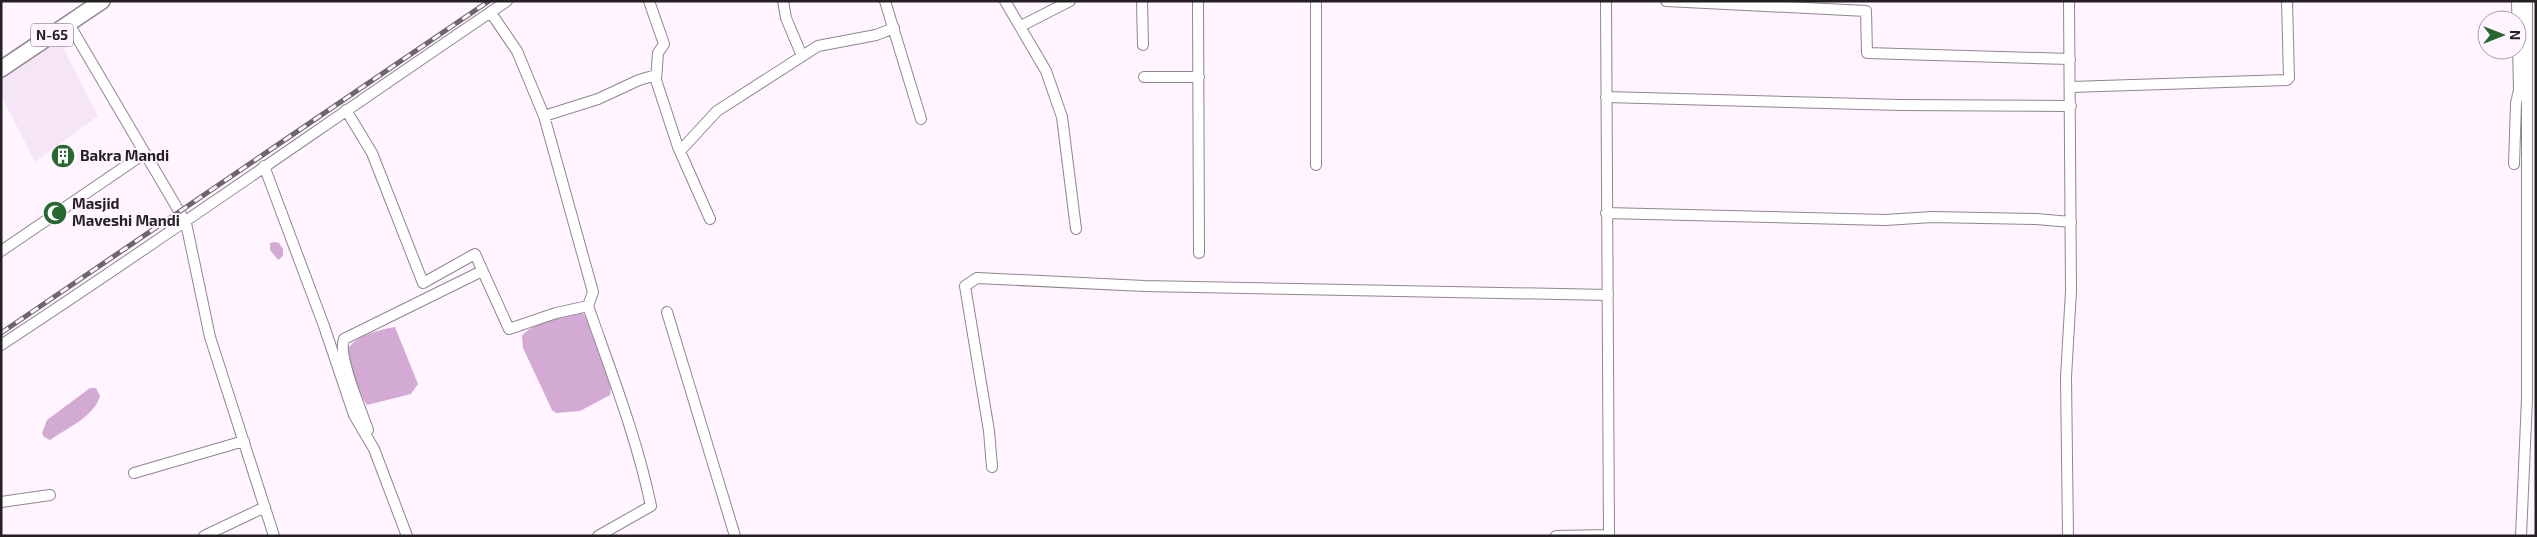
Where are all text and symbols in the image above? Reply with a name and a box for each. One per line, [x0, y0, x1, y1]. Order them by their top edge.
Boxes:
north arrow [2477, 10, 2527, 60]
road number: N-65 [31, 24, 73, 46]
text: N [2507, 30, 2524, 40]
building icon: Bakra Mandi [50, 143, 76, 169]
place label: Bakra Mandi [80, 146, 169, 164]
place label: Masjid Maveshi Mandi [72, 194, 180, 229]
mosque icon: Masjid Maveshi Mandi [42, 200, 68, 226]

